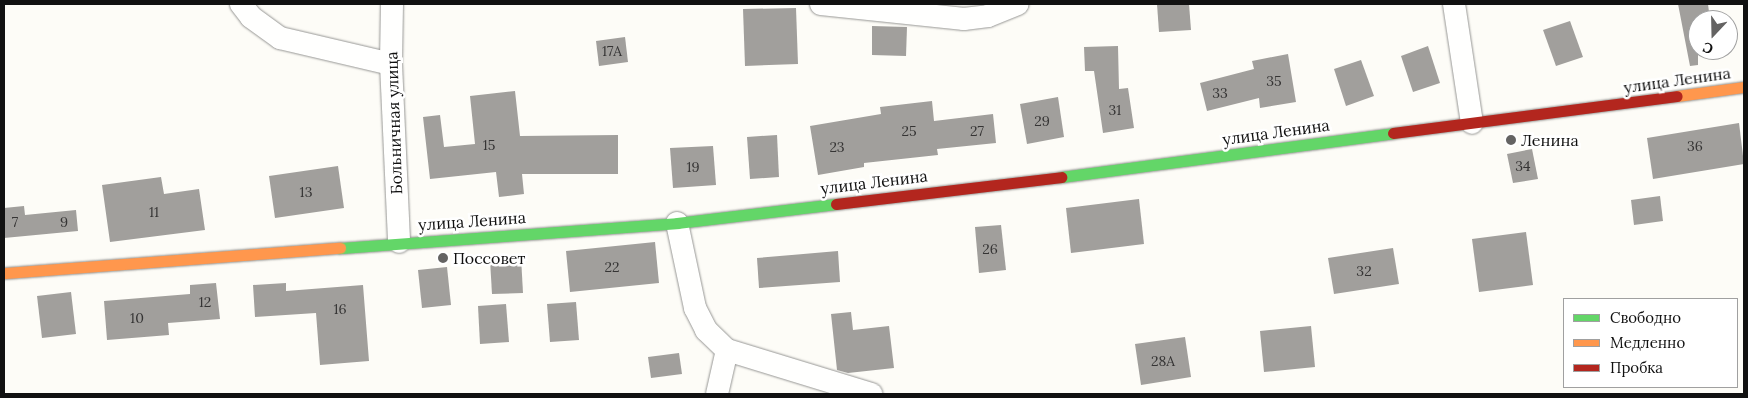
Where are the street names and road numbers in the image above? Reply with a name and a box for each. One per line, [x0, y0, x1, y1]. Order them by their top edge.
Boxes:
street label: Больничная улица [382, 51, 406, 195]
street label: улица Ленина [1622, 63, 1732, 97]
street label: улица Ленина [1221, 115, 1331, 149]
street label: улица Ленина [819, 166, 929, 198]
street label: улица Ленина [417, 208, 527, 234]

